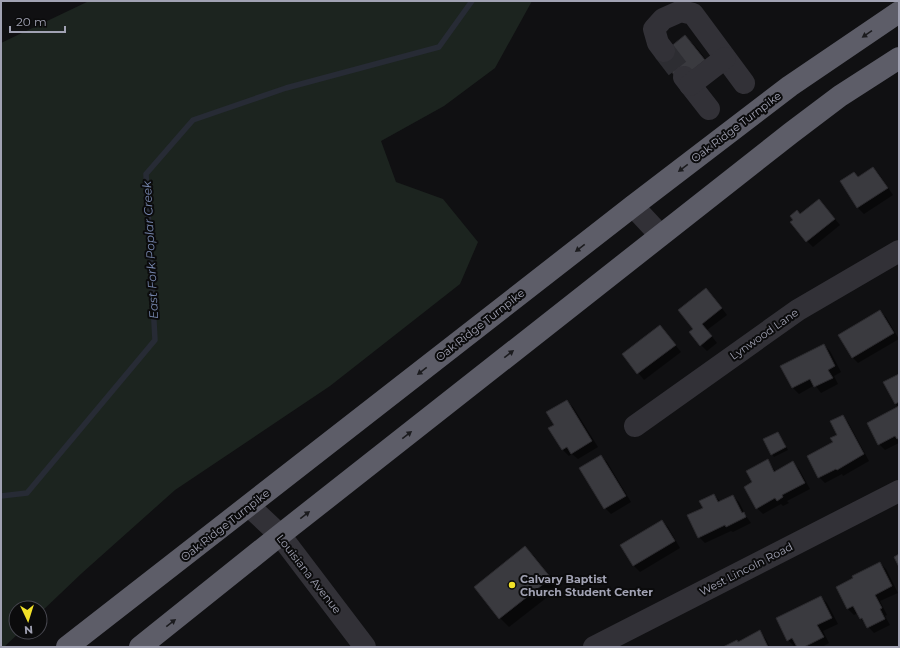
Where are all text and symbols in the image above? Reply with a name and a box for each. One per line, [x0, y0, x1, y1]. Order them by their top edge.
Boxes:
scale bar [10, 8, 65, 34]
text: 20 m [16, 14, 47, 29]
one-way arrow [862, 30, 872, 38]
street label: Oak Ridge Turnpike [688, 88, 784, 165]
one-way arrow [677, 164, 688, 172]
water label: East Fork Poplar Creek [139, 180, 161, 319]
one-way arrow [574, 243, 585, 252]
street label: Oak Ridge Turnpike [433, 286, 528, 364]
street label: Lynwood Lane [727, 305, 801, 363]
one-way arrow [503, 350, 514, 359]
one-way arrow [417, 366, 428, 375]
one-way arrow [401, 430, 412, 439]
street label: Oak Ridge Turnpike [178, 486, 273, 564]
one-way arrow [299, 511, 310, 520]
street label: Louisiana Avenue [274, 532, 345, 617]
street label: West Lincoln Road [697, 539, 795, 599]
place label: Calvary Baptist Church Student Center [520, 572, 653, 599]
marker: Calvary Baptist Church Student Center [507, 580, 517, 590]
north arrow [8, 600, 48, 640]
one-way arrow [165, 619, 176, 627]
text: N [24, 623, 34, 637]

